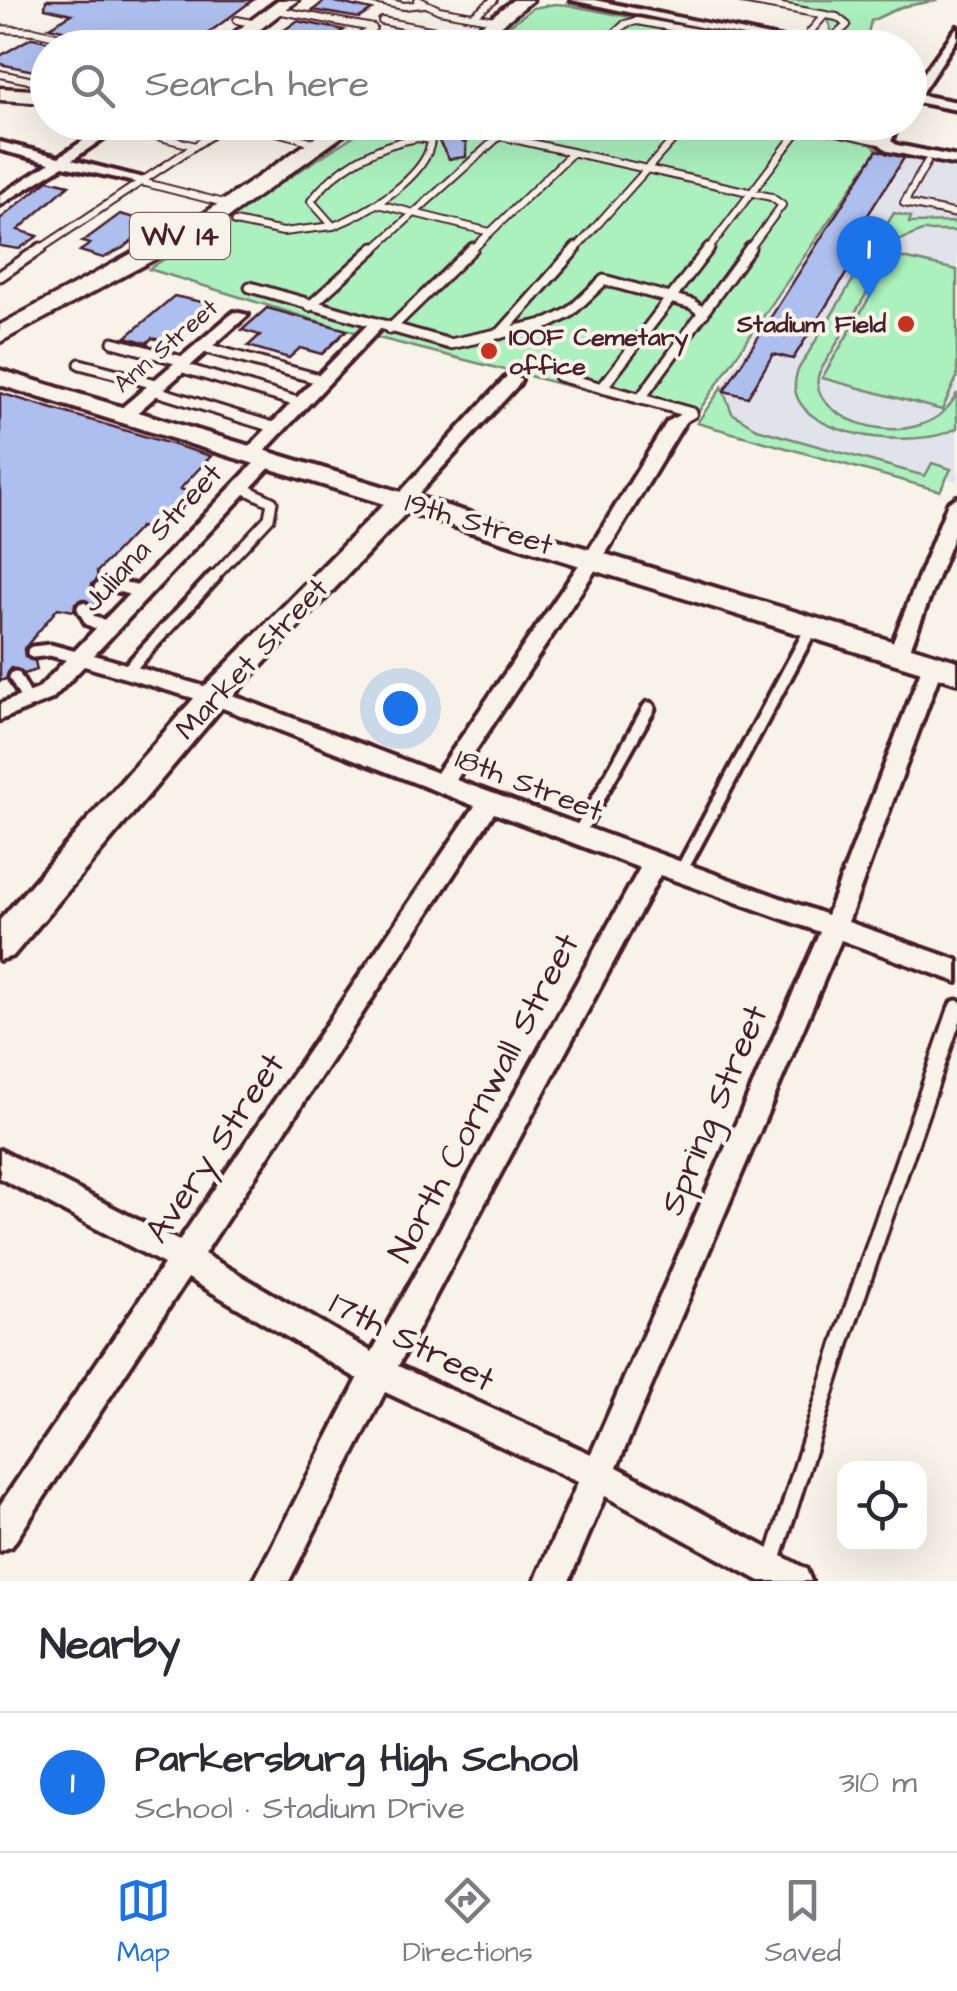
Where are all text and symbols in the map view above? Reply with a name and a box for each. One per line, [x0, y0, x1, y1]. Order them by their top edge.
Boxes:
search box [30, 30, 927, 140]
icon: search [65, 58, 120, 113]
text: Search here [145, 59, 369, 111]
road number: WV 14 [130, 213, 230, 259]
pin: 1 [836, 216, 902, 298]
street label: Ann Street [106, 291, 226, 401]
place label: Stadium Field [736, 307, 886, 342]
marker: Stadium Field [895, 313, 917, 335]
place label: IOOF Cemetary office [509, 320, 688, 384]
marker: IOOF Cemetary office [478, 340, 500, 362]
street label: Juliana Street [72, 454, 232, 622]
street label: 19th Street [400, 482, 558, 566]
street label: Market Street [166, 569, 338, 749]
your location [375, 683, 426, 734]
street label: 18th Street [449, 738, 609, 832]
street label: North Cornwall Street [376, 925, 592, 1271]
street label: Spring Street [648, 997, 782, 1224]
street label: Avery Street [133, 1043, 298, 1253]
street label: 17th Street [321, 1279, 503, 1405]
map controls [837, 1461, 927, 1551]
button: locate [837, 1461, 927, 1551]
text: Nearby [40, 1617, 180, 1675]
text: Parkersburg High School [135, 1734, 578, 1786]
text: 1 [70, 1760, 75, 1805]
text: 310 m [839, 1760, 917, 1805]
text: School · Stadium Drive [135, 1786, 465, 1831]
tab: Map [116, 1873, 171, 1972]
tab: Directions [403, 1873, 533, 1972]
tab: Saved [765, 1873, 841, 1972]

